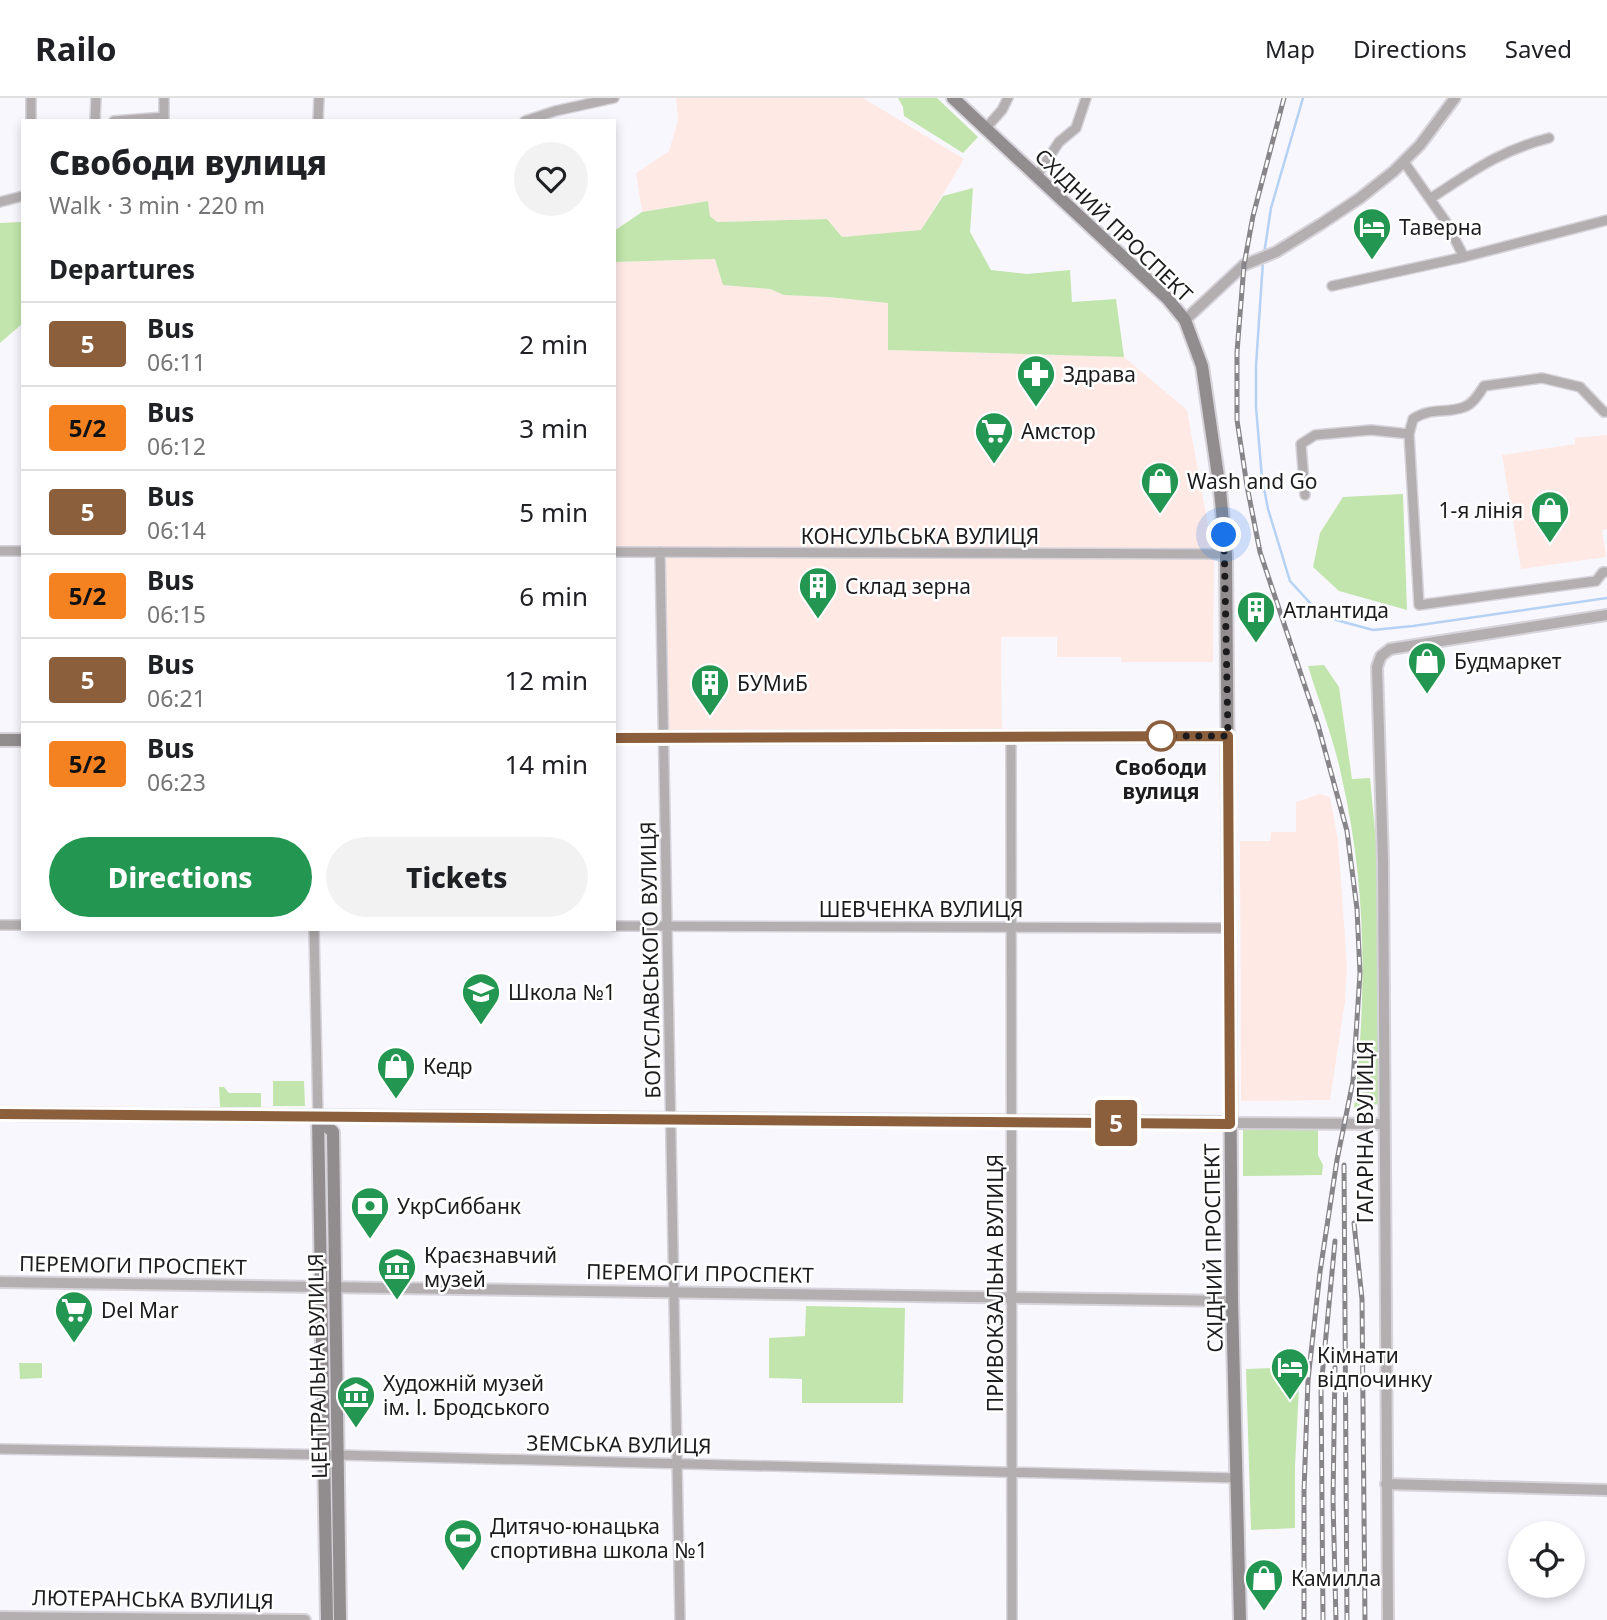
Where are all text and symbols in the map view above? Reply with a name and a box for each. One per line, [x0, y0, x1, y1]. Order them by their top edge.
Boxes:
text: Railo [35, 26, 117, 71]
text: Map [1265, 32, 1315, 65]
text: Directions [1353, 32, 1467, 65]
text: Saved [1505, 32, 1572, 65]
text: Свободи вулиця [49, 140, 327, 185]
button: heart [514, 142, 588, 216]
street label: СХІДНИЙ ПРОСПЕКТ [1029, 142, 1199, 308]
text: Walk · 3 min · 220 m [49, 189, 265, 221]
hotel icon: Таверна [1351, 206, 1393, 261]
place label: Таверна [1399, 213, 1482, 241]
text: Departures [49, 251, 195, 287]
text: Bus [147, 310, 194, 346]
text: 2 min [519, 326, 588, 362]
text: 5 [81, 327, 94, 360]
text: 06:11 [147, 346, 206, 378]
pharmacy icon: Здрава [1015, 353, 1057, 408]
place label: Здрава [1063, 360, 1136, 388]
text: Bus [147, 394, 194, 430]
text: 3 min [519, 410, 588, 446]
supermarket icon: Амстор [973, 410, 1015, 465]
text: 5/2 [69, 411, 106, 444]
place label: Амстор [1021, 417, 1096, 445]
text: 06:12 [147, 430, 206, 462]
shop icon: Wash and Go [1139, 460, 1181, 515]
place label: Wash and Go [1187, 467, 1318, 495]
text: Bus [147, 478, 194, 514]
shop icon: 1-я лінія [1529, 489, 1571, 544]
text: 5 min [519, 494, 588, 530]
text: 5 [81, 495, 94, 528]
place label: 1-я лінія [1438, 496, 1523, 524]
text: 06:14 [147, 514, 206, 546]
your location [1206, 517, 1241, 552]
street label: КОНСУЛЬСЬКА ВУЛИЦЯ [801, 522, 1039, 550]
text: Bus [147, 562, 194, 598]
building icon: Склад зерна [797, 565, 839, 620]
place label: Склад зерна [845, 572, 971, 600]
text: 6 min [519, 578, 588, 614]
text: 5/2 [69, 579, 106, 612]
building icon: Атлантида [1235, 589, 1277, 644]
place label: Атлантида [1283, 596, 1389, 624]
text: 06:15 [147, 598, 206, 630]
shop icon: Будмаркет [1406, 640, 1448, 695]
text: Bus [147, 646, 194, 682]
place label: Будмаркет [1454, 647, 1562, 675]
text: 12 min [504, 662, 588, 698]
building icon: БУМиБ [689, 662, 731, 717]
text: 5 [81, 663, 94, 696]
place label: БУМиБ [737, 669, 808, 697]
text: 06:21 [147, 682, 206, 714]
marker: Свободи вулиця [1146, 721, 1176, 751]
text: Bus [147, 730, 194, 766]
text: 14 min [504, 746, 588, 782]
text: 5/2 [69, 747, 106, 780]
place label: Свободи вулиця [1115, 753, 1207, 805]
text: 06:23 [147, 766, 206, 798]
street label: БОГУСЛАВСЬКОГО ВУЛИЦЯ [634, 821, 666, 1099]
button: Directions [49, 837, 312, 917]
button: Tickets [326, 837, 588, 917]
street label: ШЕВЧЕНКА ВУЛИЦЯ [819, 895, 1023, 923]
school or university icon: Школа №1 [460, 971, 502, 1026]
place label: Школа №1 [508, 978, 616, 1006]
street label: ГАГАРІНА ВУЛИЦЯ [1351, 1041, 1379, 1223]
shop icon: Кедр [375, 1045, 417, 1100]
place label: Кедр [423, 1052, 473, 1080]
line badge: 5 [1093, 1100, 1139, 1146]
text: 5 [1109, 1106, 1123, 1139]
street label: СХІДНИЙ ПРОСПЕКТ [1197, 1143, 1229, 1353]
street label: ПРИВОКЗАЛЬНА ВУЛИЦЯ [981, 1154, 1009, 1412]
bank icon: УкрСиббанк [349, 1185, 391, 1240]
place label: УкрСиббанк [397, 1192, 521, 1220]
place label: Краєзнавчий музей [424, 1241, 557, 1293]
museum icon: Краєзнавчий музей [376, 1246, 418, 1301]
street label: ПЕРЕМОГИ ПРОСПЕКТ [19, 1249, 247, 1281]
street label: ЦЕНТРАЛЬНА ВУЛИЦЯ [301, 1253, 333, 1479]
street label: ПЕРЕМОГИ ПРОСПЕКТ [586, 1257, 814, 1289]
supermarket icon: Del Mar [53, 1289, 95, 1344]
place label: Del Mar [101, 1296, 179, 1324]
place label: Кімнати відпочинку [1317, 1341, 1432, 1393]
hotel icon: Кімнати відпочинку [1269, 1346, 1311, 1401]
place label: Художній музей ім. І. Бродського [383, 1369, 550, 1421]
museum icon: Художній музей ім. І. Бродського [335, 1374, 377, 1429]
street label: ЗЕМСЬКА ВУЛИЦЯ [526, 1428, 712, 1460]
place label: Дитячо-юнацька спортивна школа №1 [490, 1512, 708, 1564]
sports icon: Дитячо-юнацька спортивна школа №1 [442, 1517, 484, 1572]
map controls [1508, 1521, 1585, 1598]
button: locate [1508, 1521, 1585, 1598]
shop icon: Камилла [1243, 1557, 1285, 1612]
place label: Камилла [1291, 1564, 1381, 1592]
street label: ЛЮТЕРАНСЬКА ВУЛИЦЯ [32, 1583, 274, 1615]

